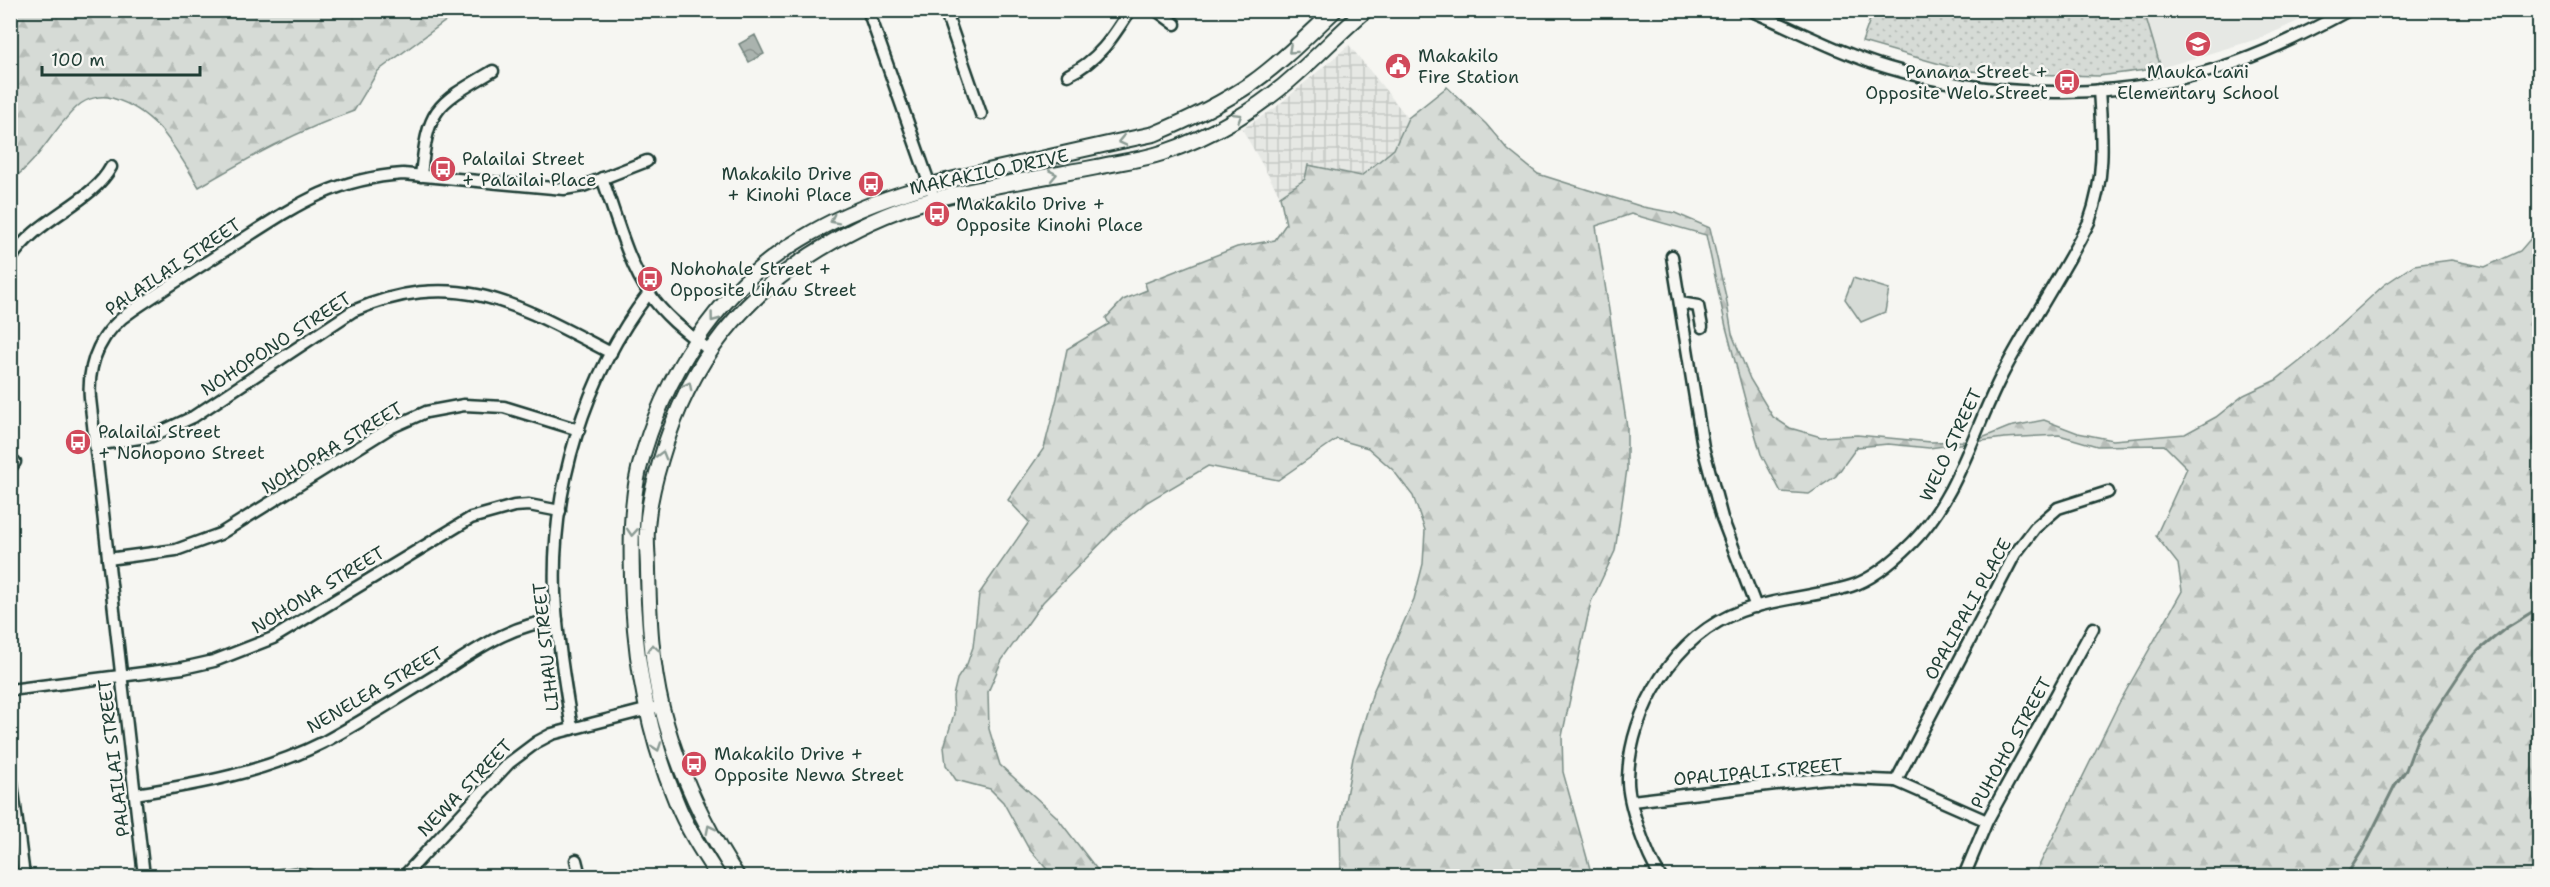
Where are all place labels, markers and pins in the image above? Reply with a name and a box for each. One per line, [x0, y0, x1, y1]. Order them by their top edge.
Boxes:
school or university icon: Mauka Lani Elementary School [2183, 29, 2213, 59]
place label: Makakilo Fire Station [1418, 44, 1519, 89]
public building icon: Makakilo Fire Station [1383, 51, 1413, 81]
place label: Panana Street + Opposite Welo Street [1865, 60, 2048, 105]
place label: Mauka Lani Elementary School [2117, 60, 2280, 105]
bus stop icon: Panana Street + Opposite Welo Street [2052, 67, 2082, 97]
place label: Palailai Street + Palailai Place [462, 147, 597, 192]
bus stop icon: Palailai Street + Palailai Place [428, 154, 458, 184]
place label: Makakilo Drive + Kinohi Place [721, 162, 852, 207]
bus stop icon: Makakilo Drive + Kinohi Place [856, 169, 886, 199]
place label: Makakilo Drive + Opposite Kinohi Place [956, 192, 1143, 237]
bus stop icon: Makakilo Drive + Opposite Kinohi Place [922, 199, 952, 229]
place label: Nohohale Street + Opposite Lihau Street [670, 257, 857, 302]
bus stop icon: Nohohale Street + Opposite Lihau Street [635, 264, 665, 294]
place label: Palailai Street + Nohopono Street [98, 420, 265, 465]
bus stop icon: Palailai Street + Nohopono Street [63, 427, 93, 457]
place label: Makakilo Drive + Opposite Newa Street [714, 742, 904, 787]
bus stop icon: Makakilo Drive + Opposite Newa Street [679, 749, 709, 779]

